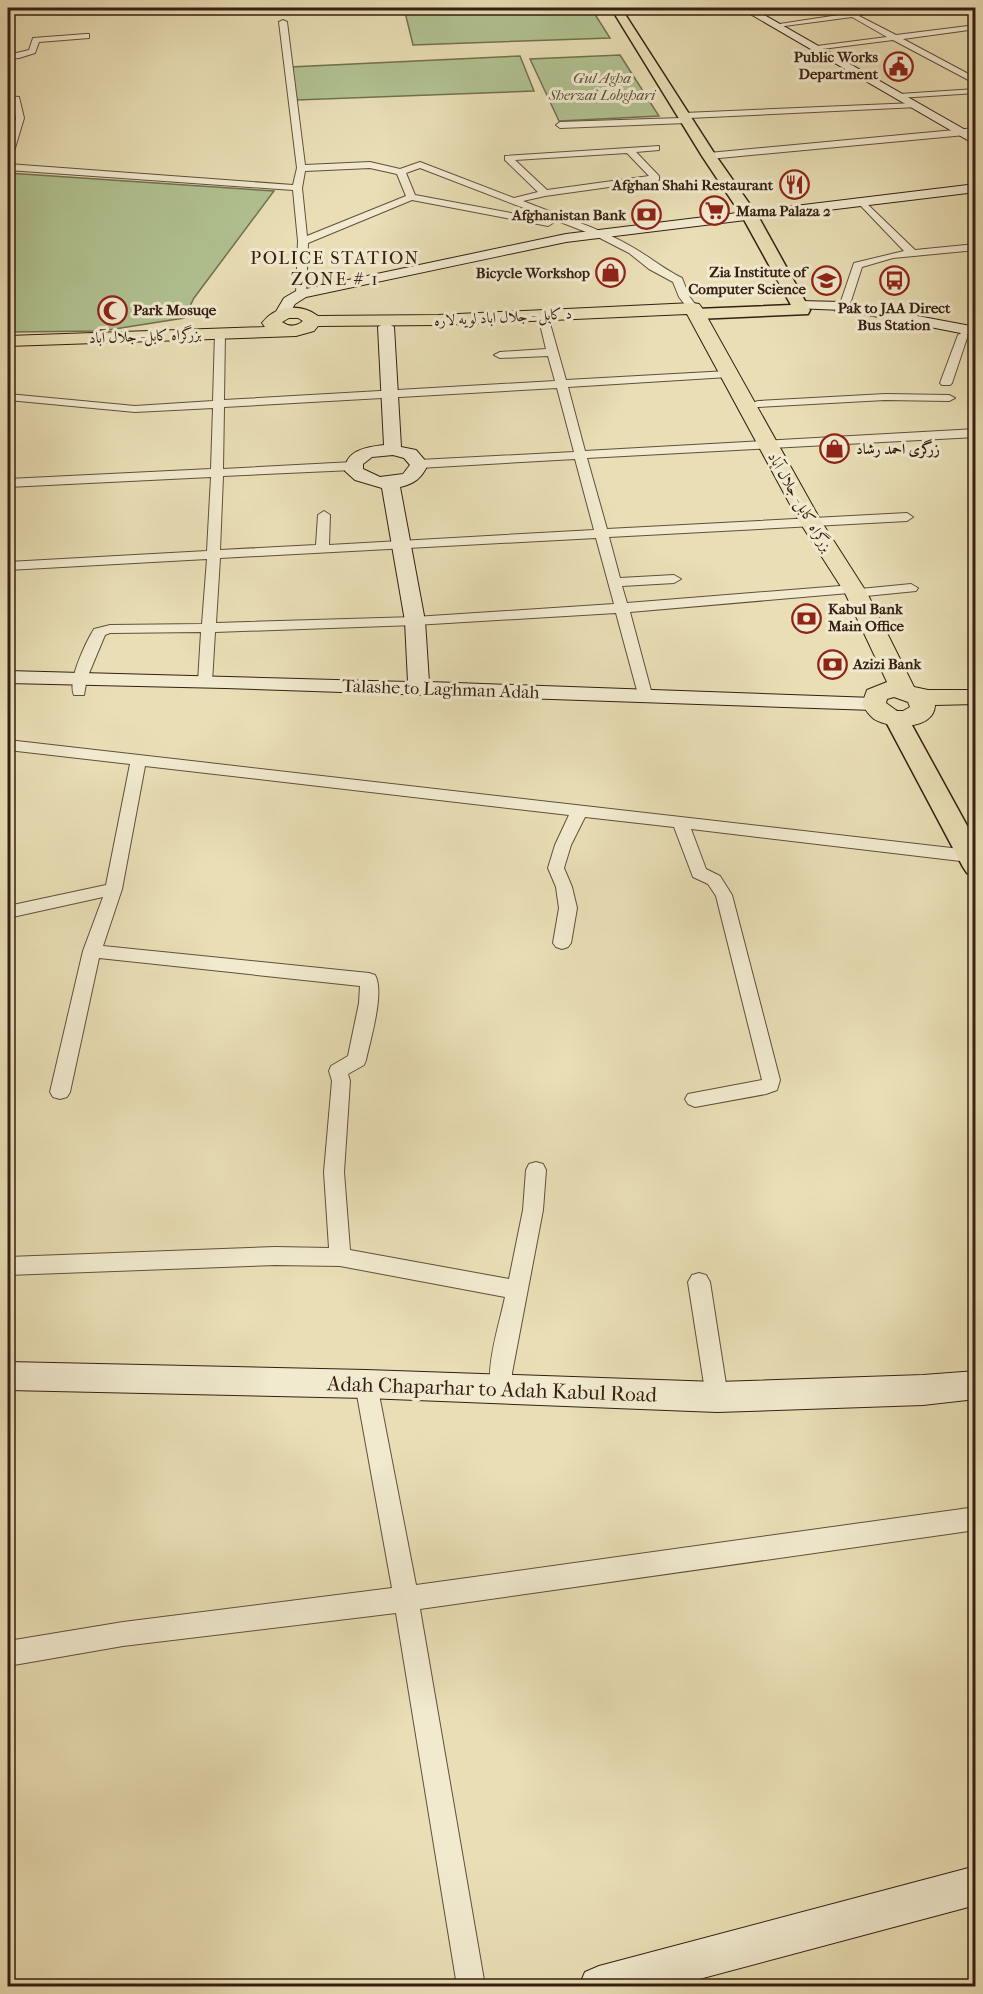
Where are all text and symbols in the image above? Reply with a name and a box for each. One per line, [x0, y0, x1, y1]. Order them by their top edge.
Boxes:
place label: Public Works Department [794, 48, 879, 83]
public building icon: Public Works Department [883, 50, 915, 82]
park label: Gul Agha Sherzai Lobghari [548, 69, 657, 104]
restaurant icon: Afghan Shahi Restaurant [778, 169, 810, 201]
place label: Afghan Shahi Restaurant [611, 176, 774, 194]
supermarket icon: Mama Palaza 2 [699, 195, 731, 227]
bank icon: Afghanistan Bank [631, 199, 663, 231]
place label: Mama Palaza 2 [735, 202, 831, 220]
place label: Afghanistan Bank [511, 206, 627, 224]
district label: POLICE STATION ZONE # 1 [250, 248, 420, 290]
shop icon: Bicycle Workshop [595, 257, 627, 289]
place label: Zia Institute of Computer Science [688, 263, 810, 298]
place label: Bicycle Workshop [476, 264, 590, 282]
school or university icon: Zia Institute of Computer Science [811, 265, 843, 297]
bus stop icon: Pak to JAA Direct Bus Station [878, 265, 910, 297]
mosque icon: Park Mosuqe [96, 294, 128, 326]
place label: Pak to JAA Direct Bus Station [838, 299, 951, 334]
place label: Park Mosuqe [133, 301, 217, 319]
street label: د کابل - جلال اباد لویه لاره [434, 304, 573, 332]
street label: بزرگراه کابل- جلال آباد [88, 324, 202, 349]
shop icon: زرگری احمد رشاد [819, 433, 851, 465]
place label: زرگری احمد رشاد [856, 439, 940, 459]
street label: بزرگراه کابل- جلال آباد [762, 448, 837, 557]
place label: Kabul Bank Main Office [827, 600, 905, 635]
bank icon: Kabul Bank Main Office [791, 602, 823, 634]
bank icon: Azizi Bank [816, 648, 848, 680]
place label: Azizi Bank [852, 655, 922, 673]
street label: Talashe to Laghman Adah [342, 676, 540, 703]
street label: Adah Chaparhar to Adah Kabul Road [326, 1371, 658, 1407]

